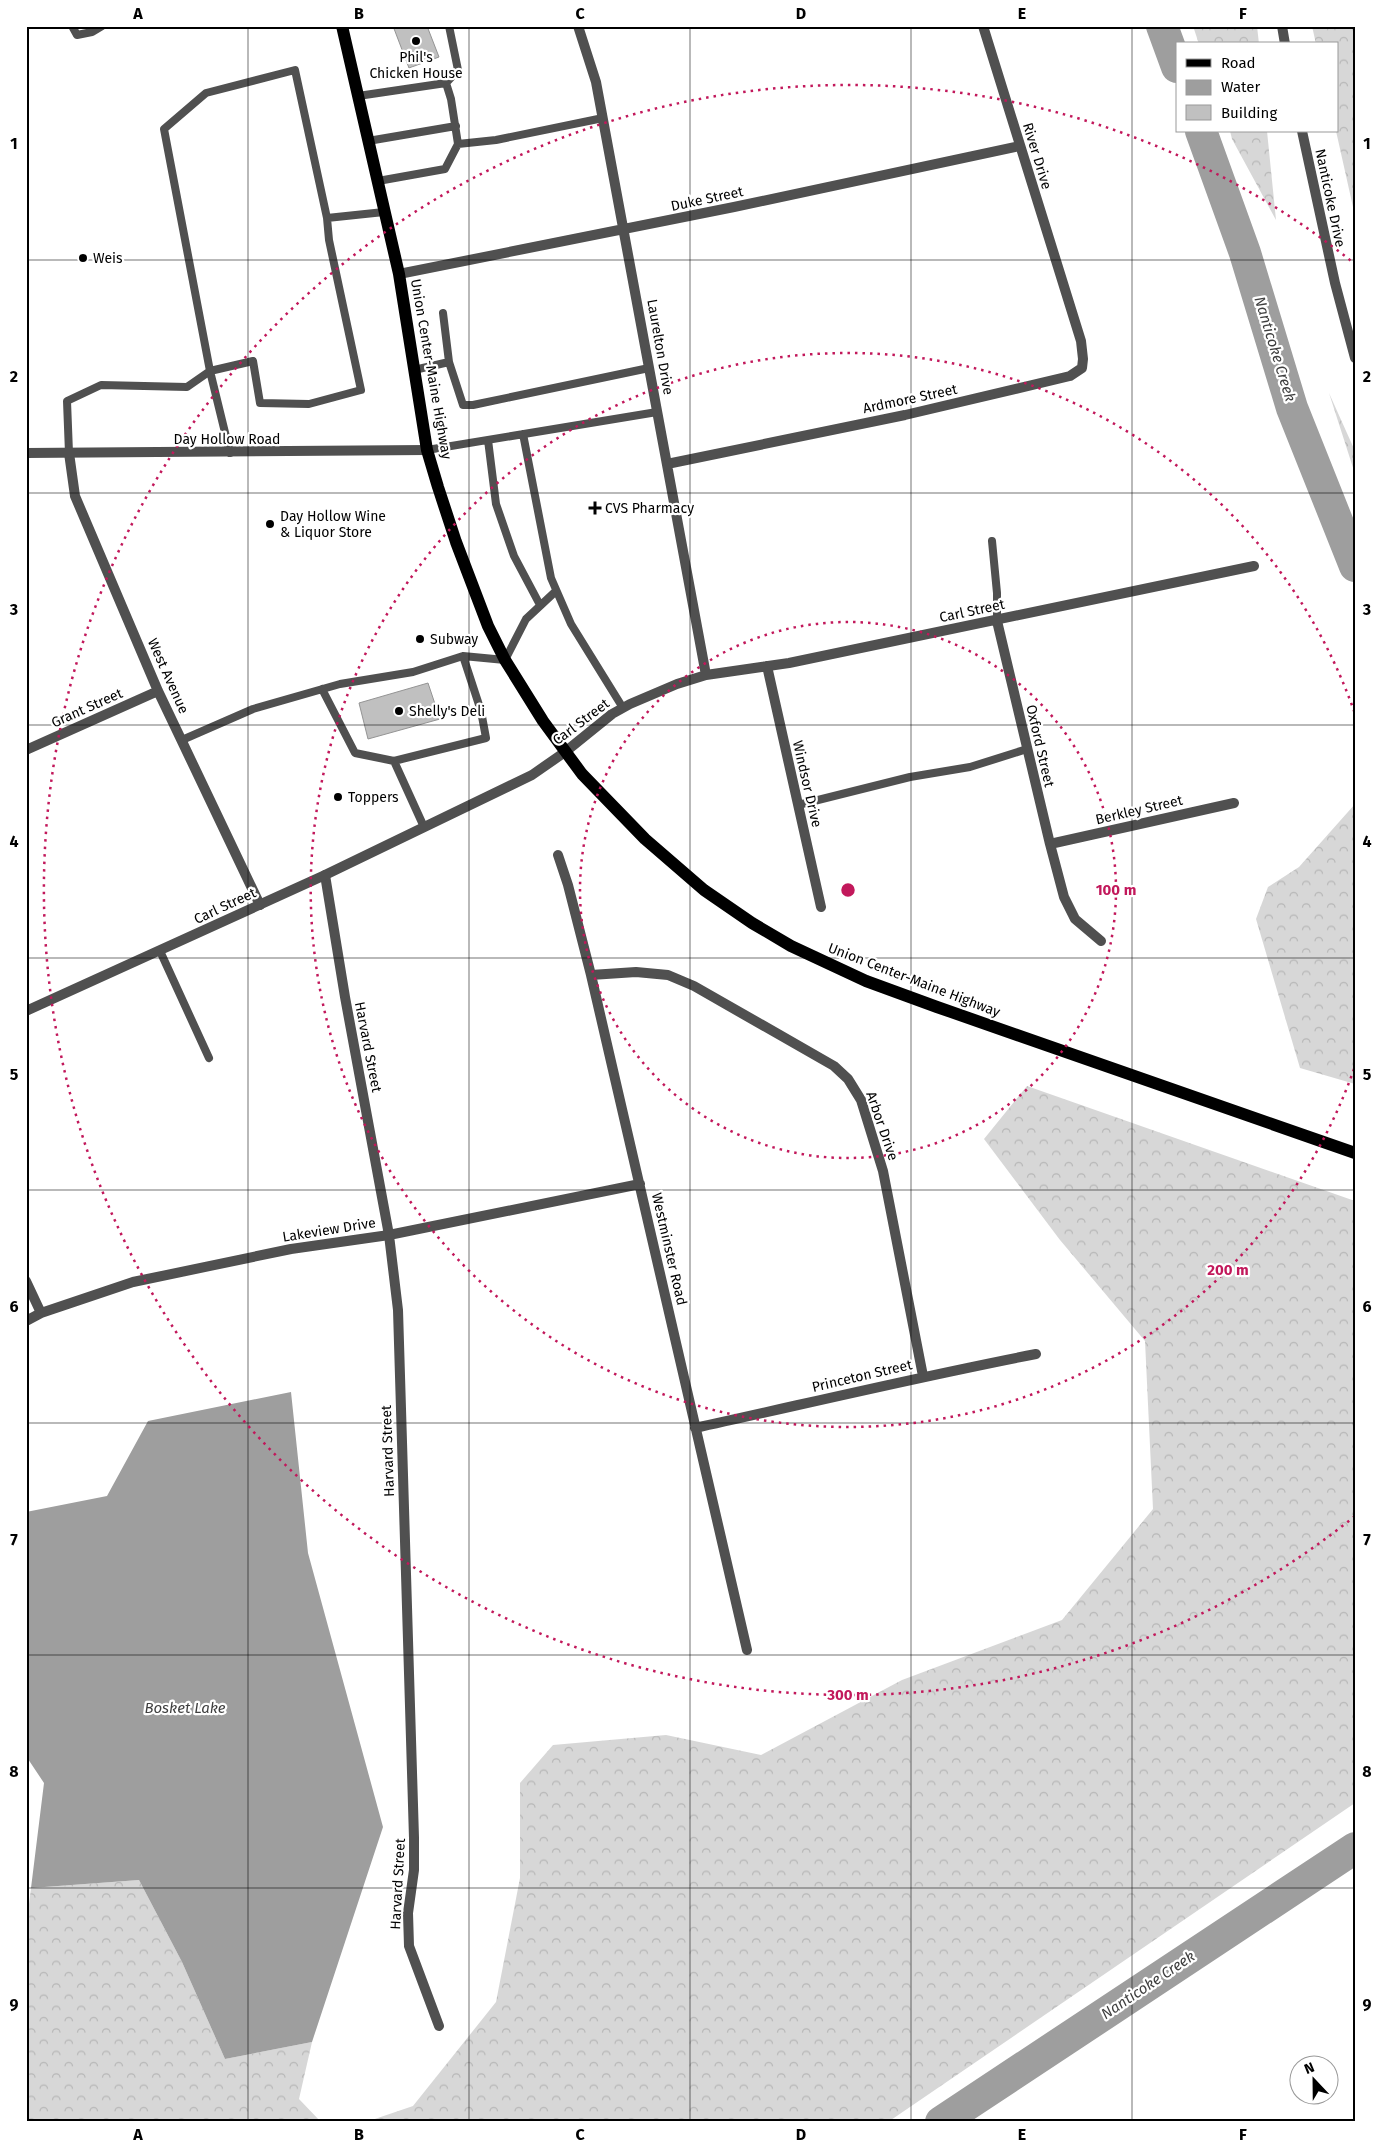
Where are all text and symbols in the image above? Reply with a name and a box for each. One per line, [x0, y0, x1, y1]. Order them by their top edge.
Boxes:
text: A [132, 4, 143, 23]
text: B [354, 4, 364, 23]
text: C [575, 4, 585, 23]
text: D [796, 4, 806, 23]
text: E [1018, 4, 1026, 23]
text: F [1239, 4, 1247, 23]
marker: Phil's Chicken House [410, 35, 422, 47]
legend [1176, 42, 1338, 132]
place label: Phil's Chicken House [369, 49, 463, 82]
text: Road [1221, 54, 1256, 72]
text: Water [1221, 78, 1260, 96]
text: Building [1221, 104, 1277, 122]
street label: River Drive [1019, 121, 1055, 191]
text: 1 [10, 134, 18, 153]
text: 1 [1363, 134, 1371, 153]
street label: Nanticoke Drive [1311, 147, 1349, 249]
street label: Duke Street [669, 183, 746, 215]
place label: Weis [93, 250, 123, 267]
marker: Weis [77, 252, 89, 264]
street label: Union Center-Maine Highway [407, 277, 455, 461]
water label: Nanticoke Creek [1250, 294, 1300, 404]
street label: Laurelton Drive [643, 298, 677, 396]
text: 2 [10, 367, 18, 386]
text: 2 [1363, 367, 1371, 386]
street label: Ardmore Street [861, 381, 960, 417]
street label: Day Hollow Road [174, 431, 280, 448]
place label: CVS Pharmacy [605, 500, 694, 517]
marker: CVS Pharmacy [589, 502, 601, 514]
place label: Day Hollow Wine & Liquor Store [280, 508, 386, 541]
marker: Day Hollow Wine & Liquor Store [264, 518, 276, 530]
street label: Carl Street [938, 596, 1007, 626]
text: 3 [9, 600, 18, 619]
text: 3 [1362, 600, 1371, 619]
place label: Subway [430, 631, 478, 648]
marker: Subway [414, 633, 426, 645]
street label: West Avenue [144, 636, 192, 716]
street label: Grant Street [49, 684, 126, 731]
street label: Carl Street [549, 695, 613, 749]
place label: Shelly's Deli [409, 703, 485, 720]
street label: Oxford Street [1022, 703, 1058, 790]
marker: Shelly's Deli [393, 705, 405, 717]
street label: Windsor Drive [789, 739, 825, 829]
place label: Toppers [348, 789, 399, 806]
marker: Toppers [332, 791, 344, 803]
street label: Berkley Street [1094, 792, 1185, 828]
text: 4 [9, 832, 19, 851]
text: 4 [1362, 832, 1372, 851]
centre of rings [839, 881, 857, 899]
text: 100 m [1096, 881, 1136, 899]
street label: Carl Street [191, 884, 260, 928]
street label: Union Center-Maine Highway [825, 939, 1003, 1021]
street label: Harvard Street [351, 1000, 385, 1095]
text: 5 [10, 1065, 19, 1084]
text: 5 [1363, 1065, 1372, 1084]
street label: Arbor Drive [862, 1089, 902, 1163]
street label: Westminster Road [648, 1191, 690, 1307]
street label: Lakeview Drive [281, 1214, 377, 1246]
text: 200 m [1207, 1261, 1249, 1279]
text: 6 [9, 1297, 19, 1316]
text: 6 [1362, 1297, 1372, 1316]
street label: Princeton Street [810, 1356, 915, 1396]
street label: Harvard Street [378, 1404, 398, 1497]
text: 7 [10, 1530, 18, 1549]
text: 7 [1363, 1530, 1371, 1549]
text: 300 m [826, 1686, 869, 1704]
water label: Bosket Lake [144, 1699, 226, 1717]
text: 8 [9, 1762, 19, 1781]
text: 8 [1362, 1762, 1372, 1781]
street label: Harvard Street [387, 1837, 409, 1930]
water label: Nanticoke Creek [1098, 1947, 1198, 2023]
text: 9 [10, 1995, 19, 2014]
text: 9 [1363, 1995, 1372, 2014]
north arrow [1288, 2056, 1338, 2106]
text: N [1302, 2059, 1317, 2078]
text: A [132, 2125, 143, 2144]
text: B [354, 2125, 364, 2144]
text: C [575, 2125, 585, 2144]
text: D [796, 2125, 806, 2144]
text: E [1018, 2125, 1026, 2144]
text: F [1239, 2125, 1247, 2144]

